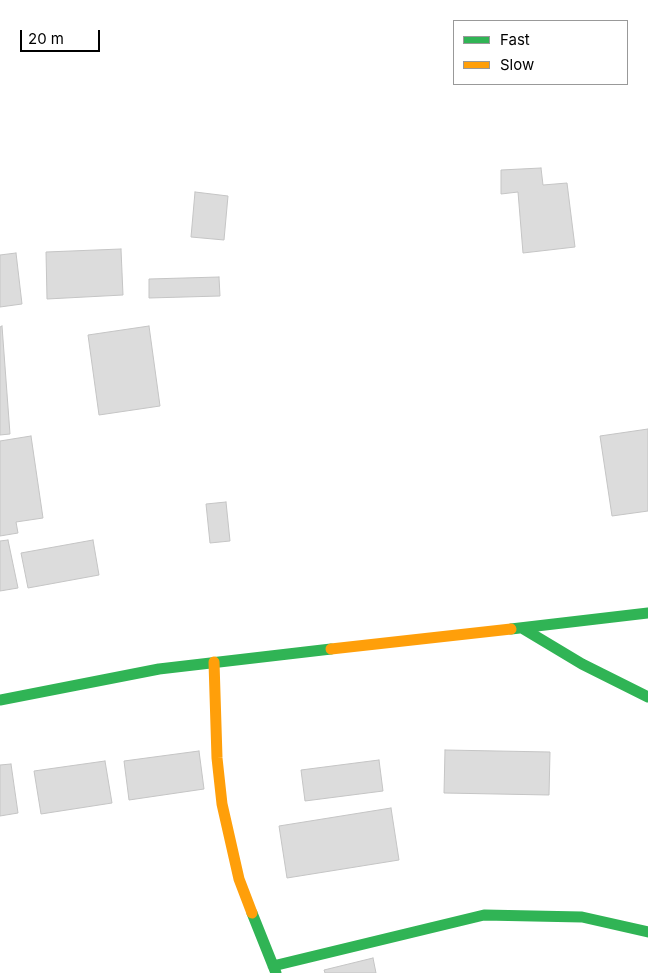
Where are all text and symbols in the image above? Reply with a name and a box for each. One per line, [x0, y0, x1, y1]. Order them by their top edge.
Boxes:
scale bar [22, 20, 102, 52]
legend [453, 20, 628, 85]
text: 20 m [28, 29, 64, 48]
text: Fast [500, 30, 530, 49]
text: Slow [500, 55, 534, 74]

